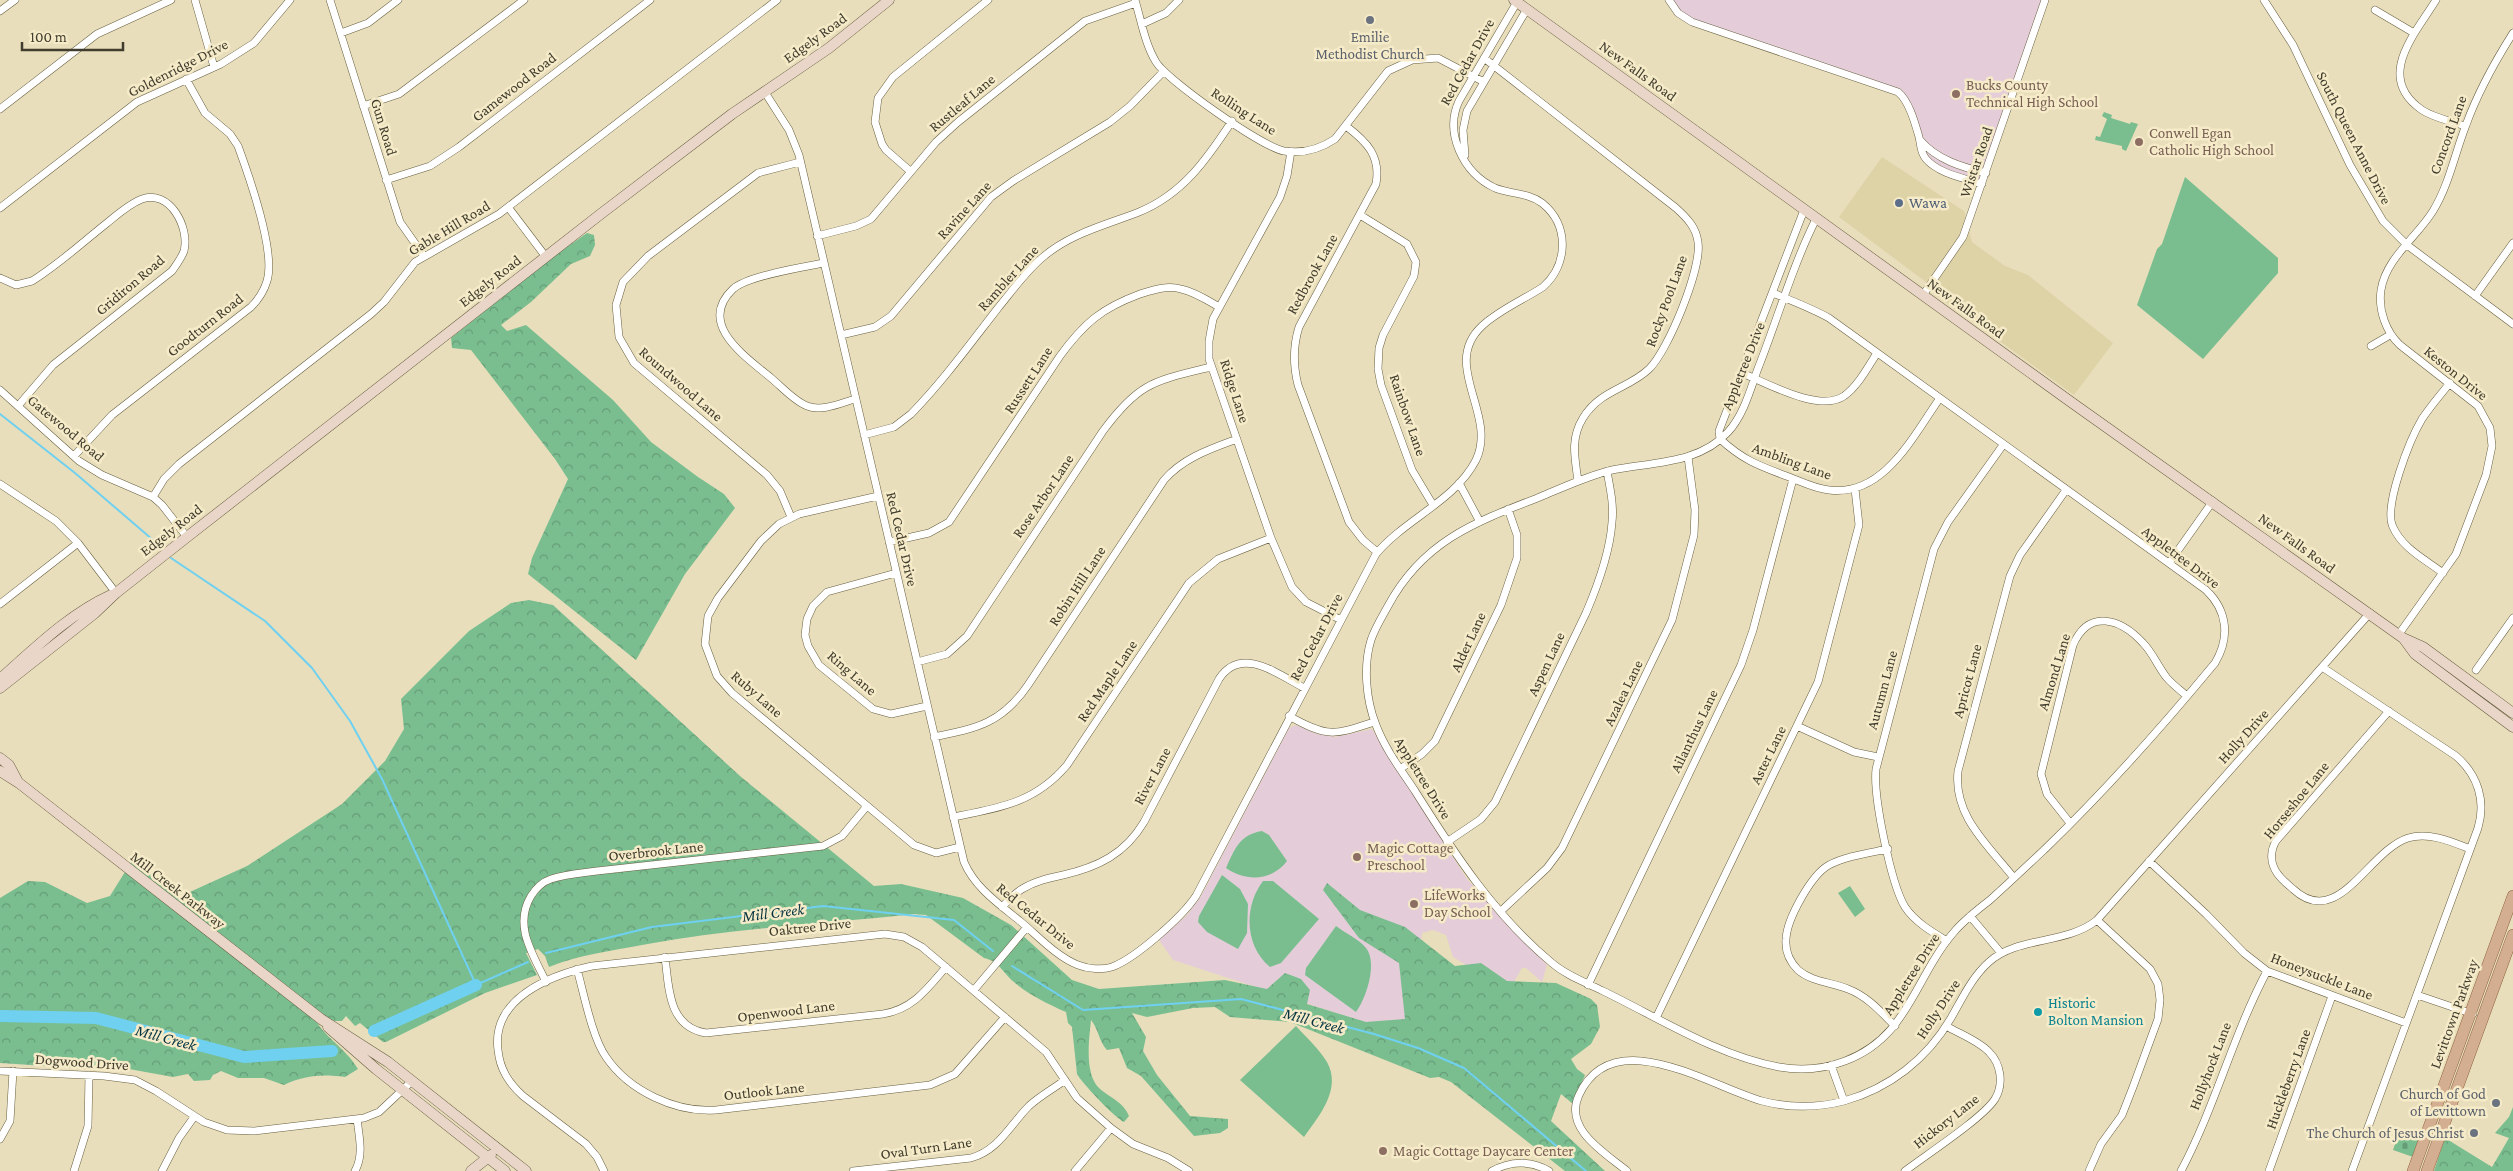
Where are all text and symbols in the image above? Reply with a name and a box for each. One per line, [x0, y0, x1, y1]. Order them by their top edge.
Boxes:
street label: Edgely Road [780, 10, 850, 67]
marker: Emilie Methodist Church [1364, 14, 1376, 26]
street label: Red Cedar Drive [1437, 16, 1498, 108]
scale bar [22, 20, 124, 52]
text: 100 m [30, 29, 67, 45]
place label: Emilie Methodist Church [1315, 29, 1425, 62]
street label: Goldenridge Drive [125, 36, 231, 101]
street label: New Falls Road [1596, 38, 1680, 104]
street label: Gamewood Road [469, 49, 559, 125]
street label: South Queen Anne Drive [2314, 69, 2395, 207]
street label: Rustleaf Lane [926, 71, 998, 135]
place label: Bucks County Technical High School [1966, 77, 2098, 111]
street label: Rolling Lane [1208, 84, 1280, 139]
marker: Bucks County Technical High School [1950, 88, 1962, 100]
street label: Concord Lane [2426, 93, 2470, 177]
street label: Gun Road [368, 97, 400, 158]
street label: Wistar Road [1956, 124, 1996, 199]
place label: Conwell Egan Catholic High School [2149, 125, 2274, 159]
marker: Conwell Egan Catholic High School [2133, 136, 2145, 148]
street label: Ravine Lane [934, 177, 994, 242]
place label: Wawa [1909, 195, 1947, 211]
street label: Gable Hill Road [405, 197, 493, 259]
marker: Wawa [1893, 197, 1905, 209]
street label: Redbrook Lane [1283, 231, 1341, 317]
street label: Rambler Lane [974, 242, 1042, 314]
street label: Gridiron Road [93, 252, 168, 318]
street label: Edgely Road [456, 252, 525, 311]
street label: Rocky Pool Lane [1642, 253, 1691, 349]
street label: New Falls Road [1924, 275, 2008, 341]
street label: Goodturn Road [164, 290, 246, 360]
street label: Appletree Drive [1718, 319, 1769, 413]
street label: Russett Lane [1001, 343, 1056, 416]
street label: Keston Drive [2421, 343, 2491, 404]
street label: Roundwood Lane [636, 344, 726, 425]
street label: Ridge Lane [1216, 357, 1253, 425]
street label: Rainbow Lane [1387, 372, 1430, 458]
street label: Gatewood Road [25, 391, 108, 465]
street label: Ambling Lane [1750, 439, 1834, 484]
street label: Rose Arbor Lane [1009, 451, 1077, 541]
street label: Red Cedar Drive [883, 490, 921, 588]
street label: Edgely Road [137, 501, 206, 560]
street label: New Falls Road [2255, 510, 2339, 576]
street label: Appletree Drive [2138, 523, 2223, 593]
street label: Robin Hill Lane [1045, 543, 1109, 629]
street label: Red Cedar Drive [1286, 590, 1346, 683]
street label: Alder Lane [1447, 609, 1489, 674]
street label: Aspen Lane [1524, 629, 1569, 699]
street label: Almond Lane [2035, 631, 2073, 713]
street label: Red Maple Lane [1074, 637, 1141, 725]
street label: Apricot Lane [1949, 642, 1986, 720]
street label: Ring Lane [824, 647, 880, 700]
street label: Autumn Lane [1864, 648, 1900, 731]
street label: Azalea Lane [1600, 657, 1646, 729]
street label: Ruby Lane [727, 667, 786, 722]
street label: Ailanthus Lane [1667, 687, 1721, 775]
street label: Holly Drive [2214, 705, 2273, 767]
street label: Aster Lane [1747, 723, 1789, 787]
street label: Appletree Drive [1391, 734, 1455, 823]
street label: River Lane [1130, 744, 1174, 807]
street label: Horseshoe Lane [2260, 758, 2332, 842]
street label: Overbrook Lane [608, 838, 705, 864]
place label: Magic Cottage Preschool [1367, 840, 1454, 873]
street label: Mill Creek Parkway [127, 848, 228, 933]
marker: Magic Cottage Preschool [1351, 851, 1363, 863]
street label: Red Cedar Drive [994, 879, 1079, 953]
place label: LifeWorks Day School [1424, 887, 1491, 921]
marker: LifeWorks Day School [1408, 898, 1420, 910]
water label: Mill Creek [740, 900, 806, 925]
street label: Oaktree Drive [768, 915, 852, 939]
street label: Appletree Drive [1879, 930, 1944, 1018]
street label: Honeysuckle Lane [2268, 949, 2376, 1004]
street label: Levittown Parkway [2427, 957, 2482, 1071]
street label: Holly Drive [1913, 976, 1964, 1042]
place label: Historic Bolton Mansion [2048, 995, 2144, 1028]
street label: Openwood Lane [736, 997, 836, 1026]
water label: Mill Creek [1281, 1004, 1347, 1037]
marker: Historic Bolton Mansion [2032, 1006, 2044, 1018]
street label: Hollyhock Lane [2186, 1019, 2235, 1113]
water label: Mill Creek [133, 1021, 199, 1054]
street label: Huckleberry Lane [2262, 1026, 2315, 1132]
street label: Dogwood Drive [35, 1051, 130, 1074]
street label: Outlook Lane [723, 1079, 805, 1103]
place label: Church of God of Levittown [2400, 1086, 2486, 1119]
street label: Hickory Lane [1910, 1090, 1983, 1152]
marker: Church of God of Levittown [2490, 1097, 2502, 1109]
place label: The Church of Jesus Christ [2306, 1125, 2465, 1142]
marker: The Church of Jesus Christ [2468, 1127, 2480, 1139]
street label: Oval Turn Lane [879, 1134, 973, 1162]
place label: Magic Cottage Daycare Center [1393, 1143, 1574, 1160]
marker: Magic Cottage Daycare Center [1377, 1145, 1389, 1157]

